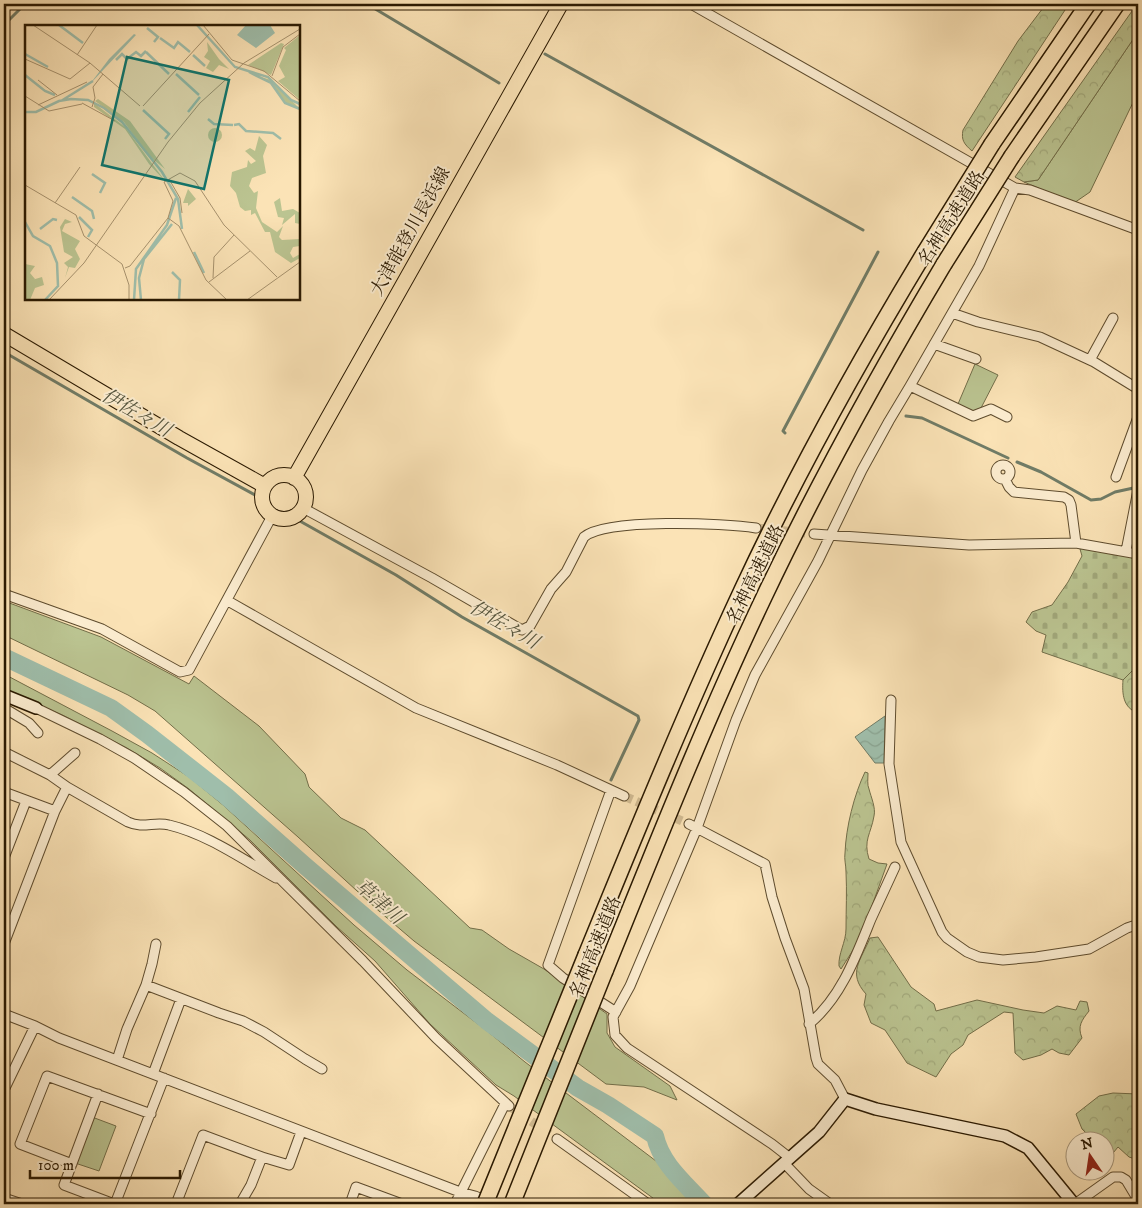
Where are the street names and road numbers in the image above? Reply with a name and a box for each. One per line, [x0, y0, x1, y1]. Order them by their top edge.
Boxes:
street label: 大津能登川長浜線 [366, 163, 455, 300]
street label: 名神高速道路 [914, 167, 990, 270]
street label: 名神高速道路 [722, 521, 789, 628]
street label: 名神高速道路 [565, 893, 626, 1002]

